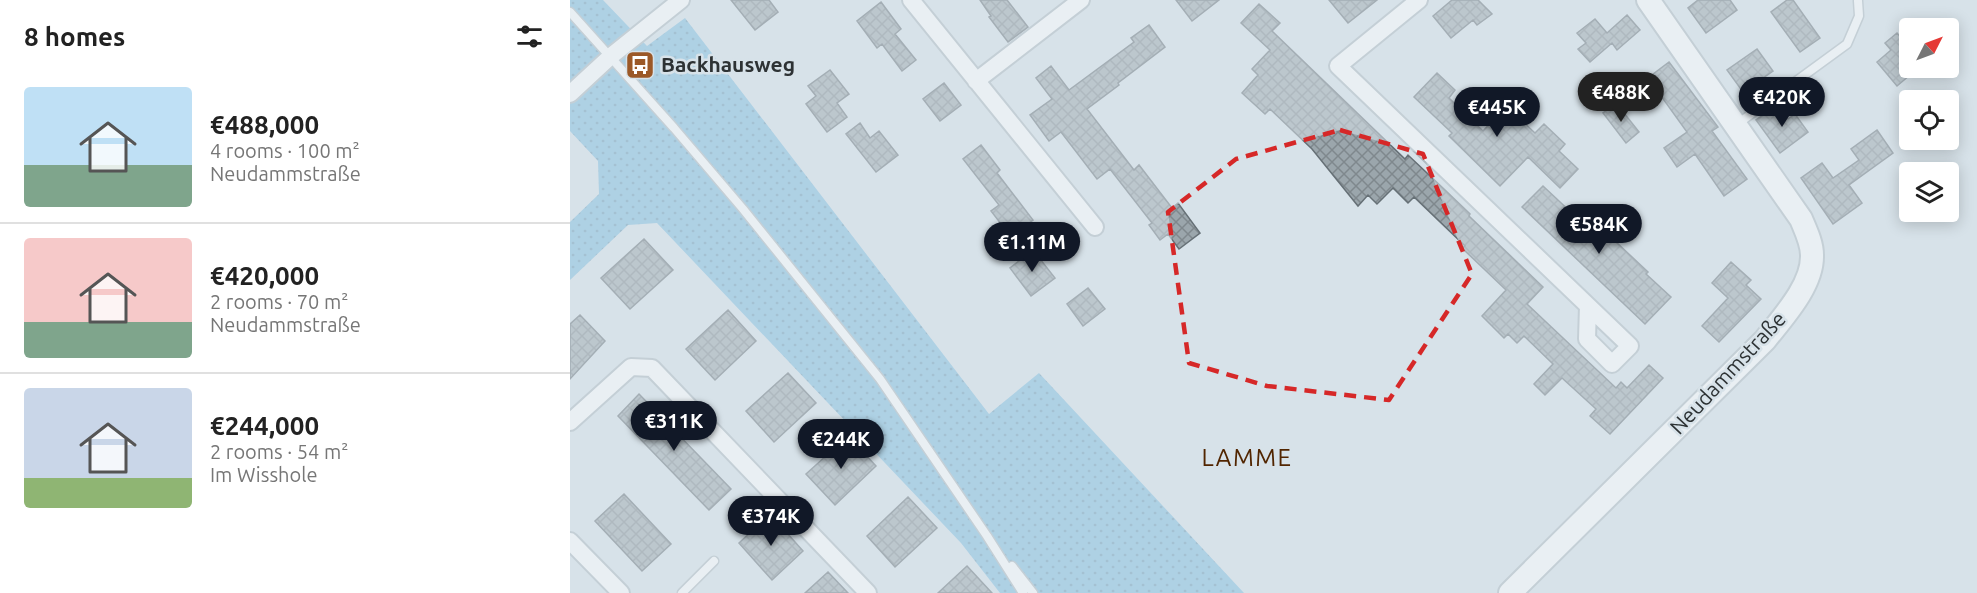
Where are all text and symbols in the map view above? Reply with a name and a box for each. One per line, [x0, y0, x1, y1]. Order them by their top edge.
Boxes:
north arrow [1899, 18, 1959, 78]
map controls [1899, 18, 1959, 222]
icon: filters [513, 20, 546, 53]
text: 8 homes [24, 22, 125, 51]
bus stop icon: Backhausweg [624, 49, 656, 81]
place label: Backhausweg [661, 52, 795, 76]
pin: €488K [1579, 72, 1663, 123]
pin: €420K [1740, 77, 1824, 128]
text: €488K [1592, 80, 1650, 103]
text: €420K [1753, 85, 1811, 108]
pin: €445K [1455, 87, 1539, 138]
button: locate [1899, 90, 1959, 150]
text: €445K [1468, 95, 1526, 118]
text: €488,000 [210, 110, 319, 139]
icon: home [72, 111, 144, 183]
text: 4 rooms · 100 m² [210, 139, 360, 162]
text: Neudammstraße [210, 162, 361, 185]
button: layers [1899, 162, 1959, 222]
pin: €584K [1557, 204, 1641, 255]
text: €584K [1570, 212, 1628, 235]
pin: €1.11M [983, 222, 1081, 273]
text: €1.11M [998, 230, 1066, 253]
text: €420,000 [210, 261, 319, 290]
icon: home [72, 262, 144, 334]
text: 2 rooms · 70 m² [210, 290, 348, 313]
street label: Neudammstraße [1665, 306, 1790, 438]
text: Neudammstraße [210, 313, 361, 336]
pin: €311K [632, 401, 716, 452]
text: €311K [645, 409, 703, 432]
text: €244,000 [210, 411, 319, 440]
icon: home [72, 412, 144, 484]
pin: €244K [799, 419, 883, 470]
text: €244K [812, 427, 870, 450]
text: 2 rooms · 54 m² [210, 440, 348, 463]
district label: LAMME [1201, 444, 1293, 471]
text: Im Wisshole [210, 463, 317, 486]
pin: €374K [729, 496, 813, 547]
text: €374K [742, 504, 800, 527]

